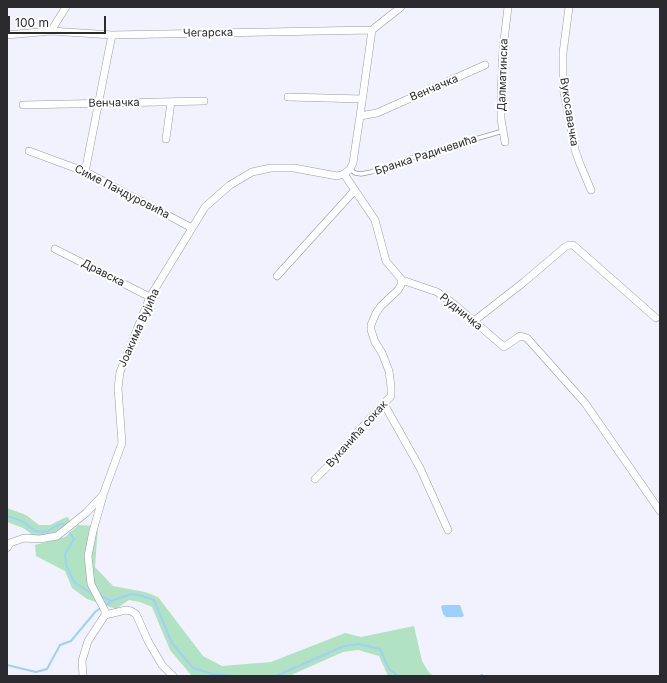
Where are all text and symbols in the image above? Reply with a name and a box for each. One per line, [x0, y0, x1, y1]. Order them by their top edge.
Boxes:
scale bar [10, 8, 108, 34]
text: 100 m [15, 15, 49, 30]
street label: Чегарска [183, 26, 233, 40]
street label: Далматинска [495, 38, 511, 112]
street label: Венчачка [408, 72, 460, 104]
street label: Вукосавачка [557, 77, 581, 147]
street label: Венчачка [88, 96, 140, 110]
street label: Бранка Радичевића [373, 132, 479, 178]
street label: Симе Пандуровића [72, 162, 172, 222]
street label: Дравска [79, 257, 127, 289]
street label: Јоакима Вујића [116, 287, 162, 369]
street label: Рудничка [437, 291, 485, 333]
street label: Вуканића сокак [324, 398, 390, 470]

